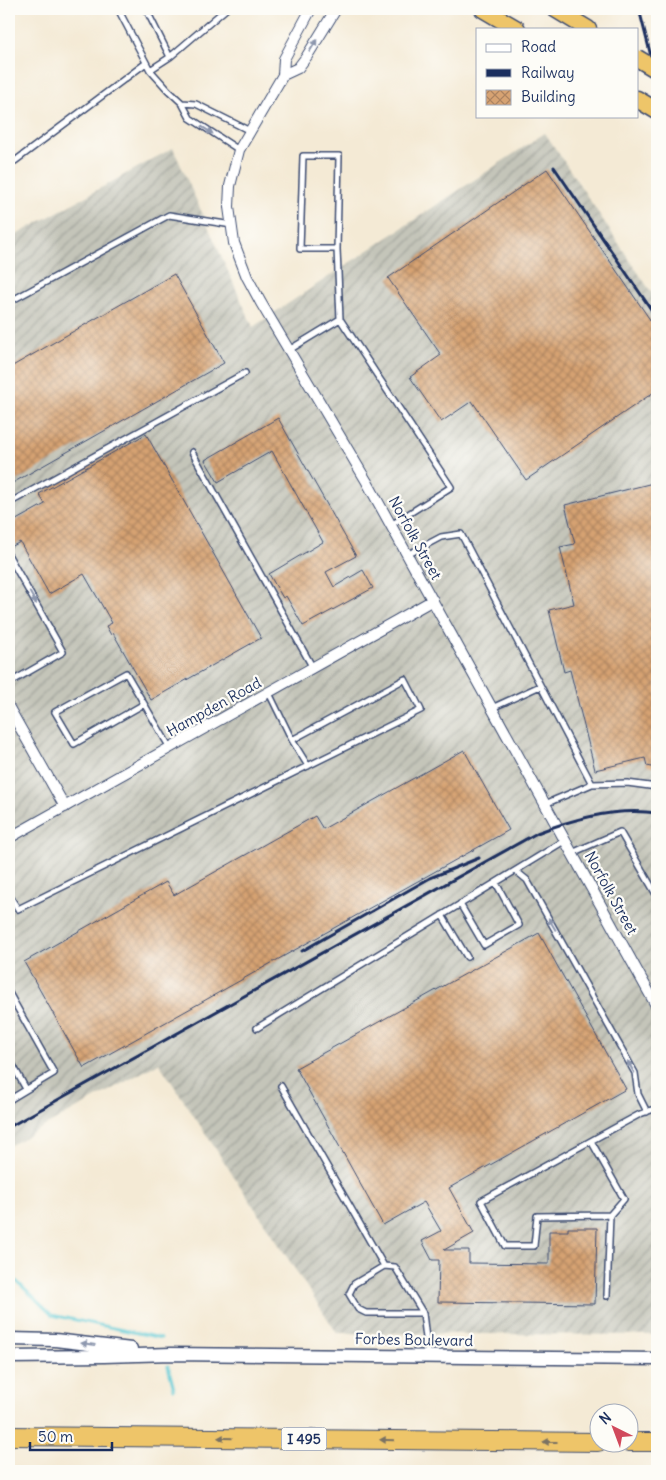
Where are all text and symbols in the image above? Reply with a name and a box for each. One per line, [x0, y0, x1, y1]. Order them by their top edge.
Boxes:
legend [476, 28, 638, 118]
text: Road [521, 37, 556, 56]
one-way arrow [309, 40, 318, 53]
text: Railway [521, 63, 575, 82]
text: Building [521, 87, 576, 106]
one-way arrow [201, 125, 214, 134]
street label: Norfolk Street [385, 493, 446, 583]
one-way arrow [28, 592, 37, 605]
street label: Hampden Road [163, 673, 265, 740]
street label: Norfolk Street [581, 848, 642, 938]
one-way arrow [548, 918, 557, 931]
one-way arrow [627, 1059, 635, 1074]
street label: Forbes Boulevard [355, 1329, 473, 1350]
one-way arrow [80, 1340, 96, 1348]
north arrow [588, 1402, 638, 1452]
text: N [596, 1408, 615, 1428]
scale bar [30, 1420, 112, 1452]
text: 50 m [38, 1427, 73, 1446]
road number: I 495 [282, 1428, 326, 1450]
one-way arrow [217, 1434, 233, 1442]
one-way arrow [379, 1436, 395, 1444]
one-way arrow [542, 1438, 558, 1446]

